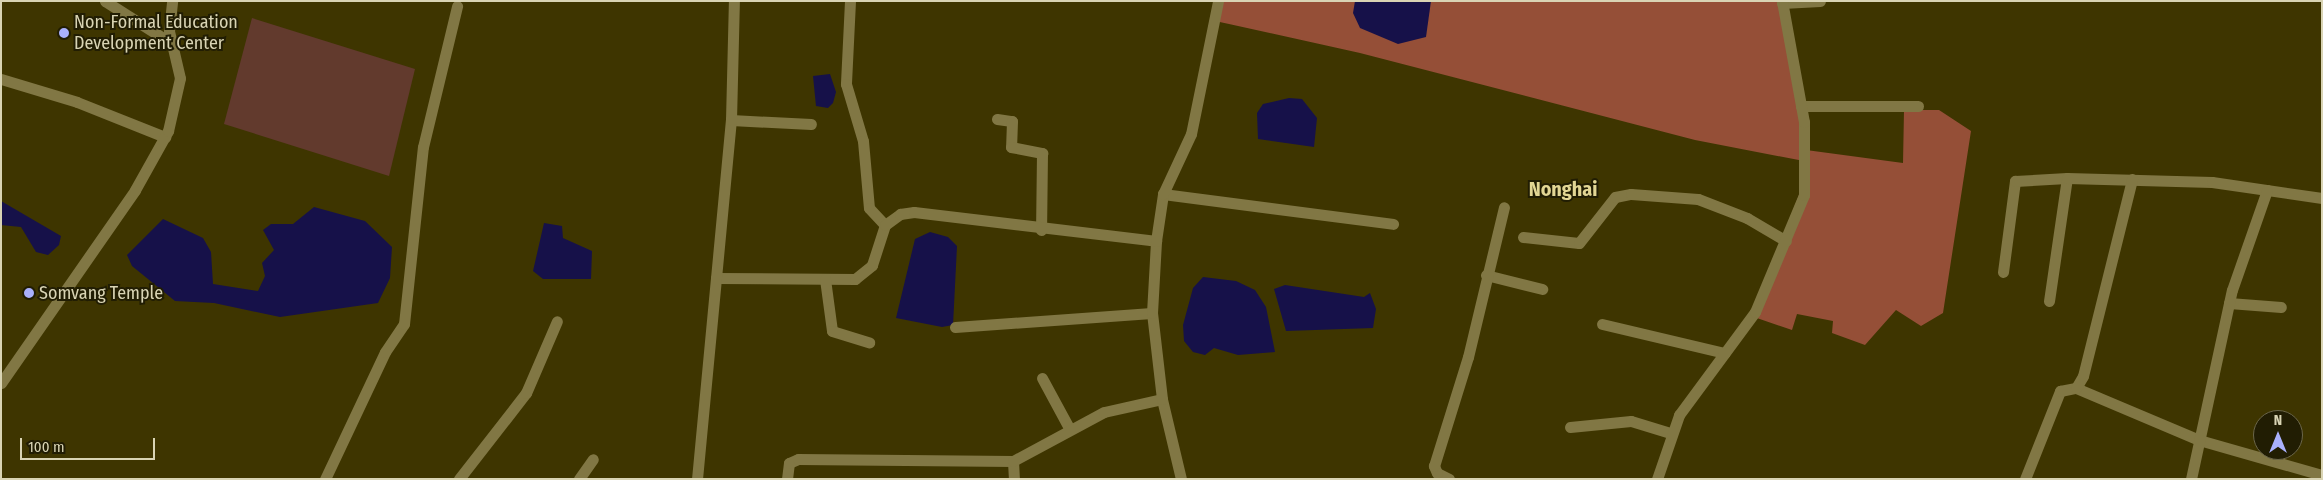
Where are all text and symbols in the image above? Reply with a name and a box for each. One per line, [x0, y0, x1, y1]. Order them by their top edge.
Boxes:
place label: Non-Formal Education Development Center [74, 12, 238, 54]
marker: Non-Formal Education Development Center [58, 27, 70, 39]
district label: Nonghai [1529, 177, 1597, 201]
place label: Somvang Temple [39, 282, 163, 304]
marker: Somvang Temple [23, 287, 35, 299]
north arrow [2253, 410, 2303, 460]
text: N [2274, 412, 2282, 429]
scale bar [22, 428, 158, 460]
text: 100 m [28, 438, 65, 456]

